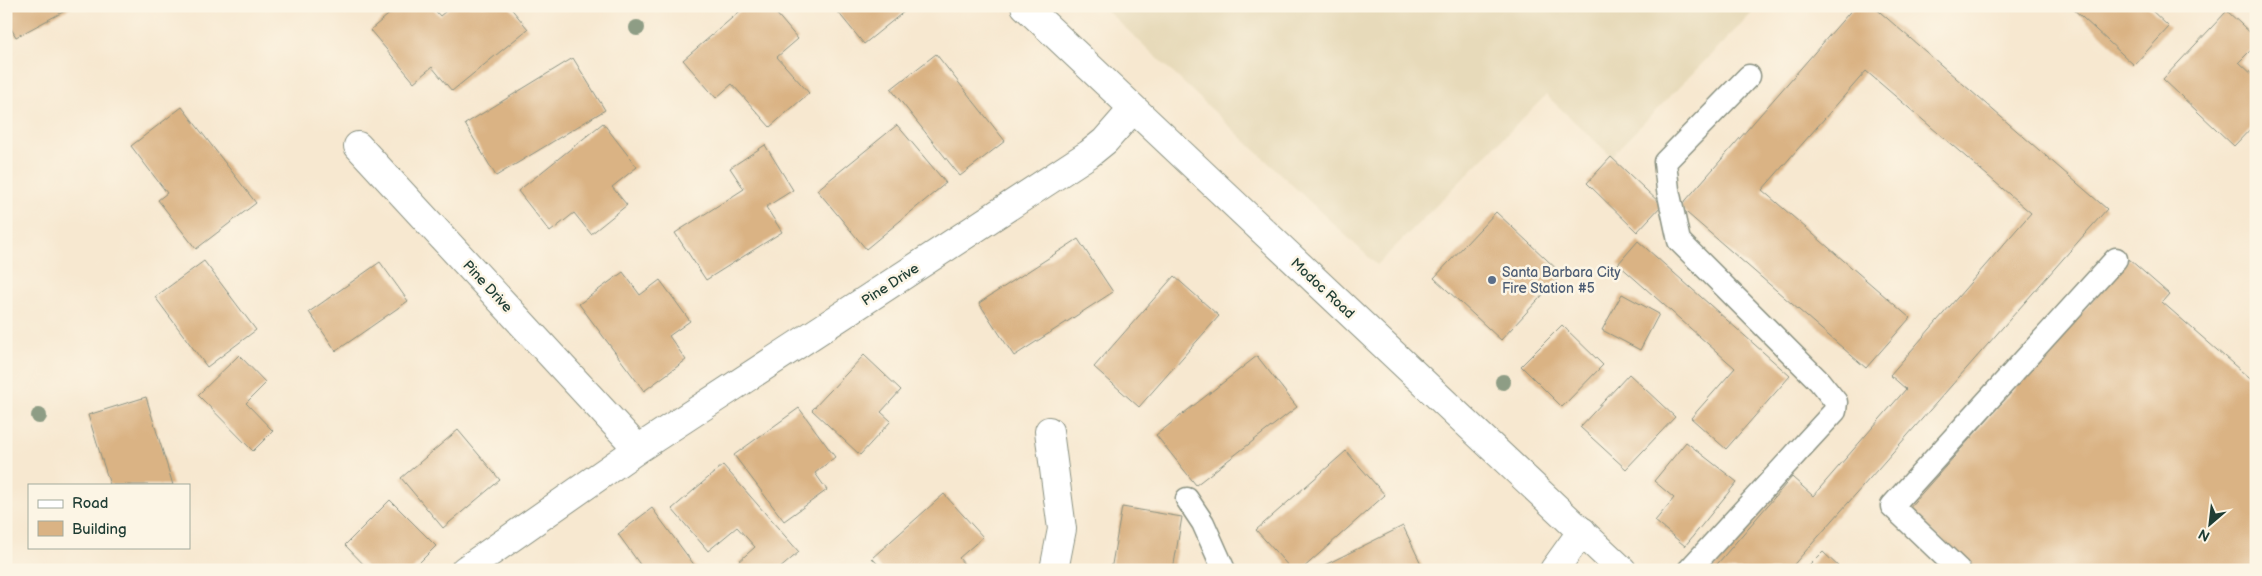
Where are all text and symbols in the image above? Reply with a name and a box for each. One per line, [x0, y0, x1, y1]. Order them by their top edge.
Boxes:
street label: Modoc Road [1287, 254, 1358, 322]
street label: Pine Drive [459, 257, 516, 316]
street label: Pine Drive [858, 260, 922, 309]
place label: Santa Barbara City Fire Station #5 [1502, 264, 1621, 297]
marker: Santa Barbara City Fire Station #5 [1486, 274, 1498, 286]
legend [28, 484, 190, 548]
text: Road [72, 494, 108, 513]
north arrow [2184, 498, 2234, 548]
text: Building [72, 520, 127, 539]
text: N [2195, 525, 2213, 545]

